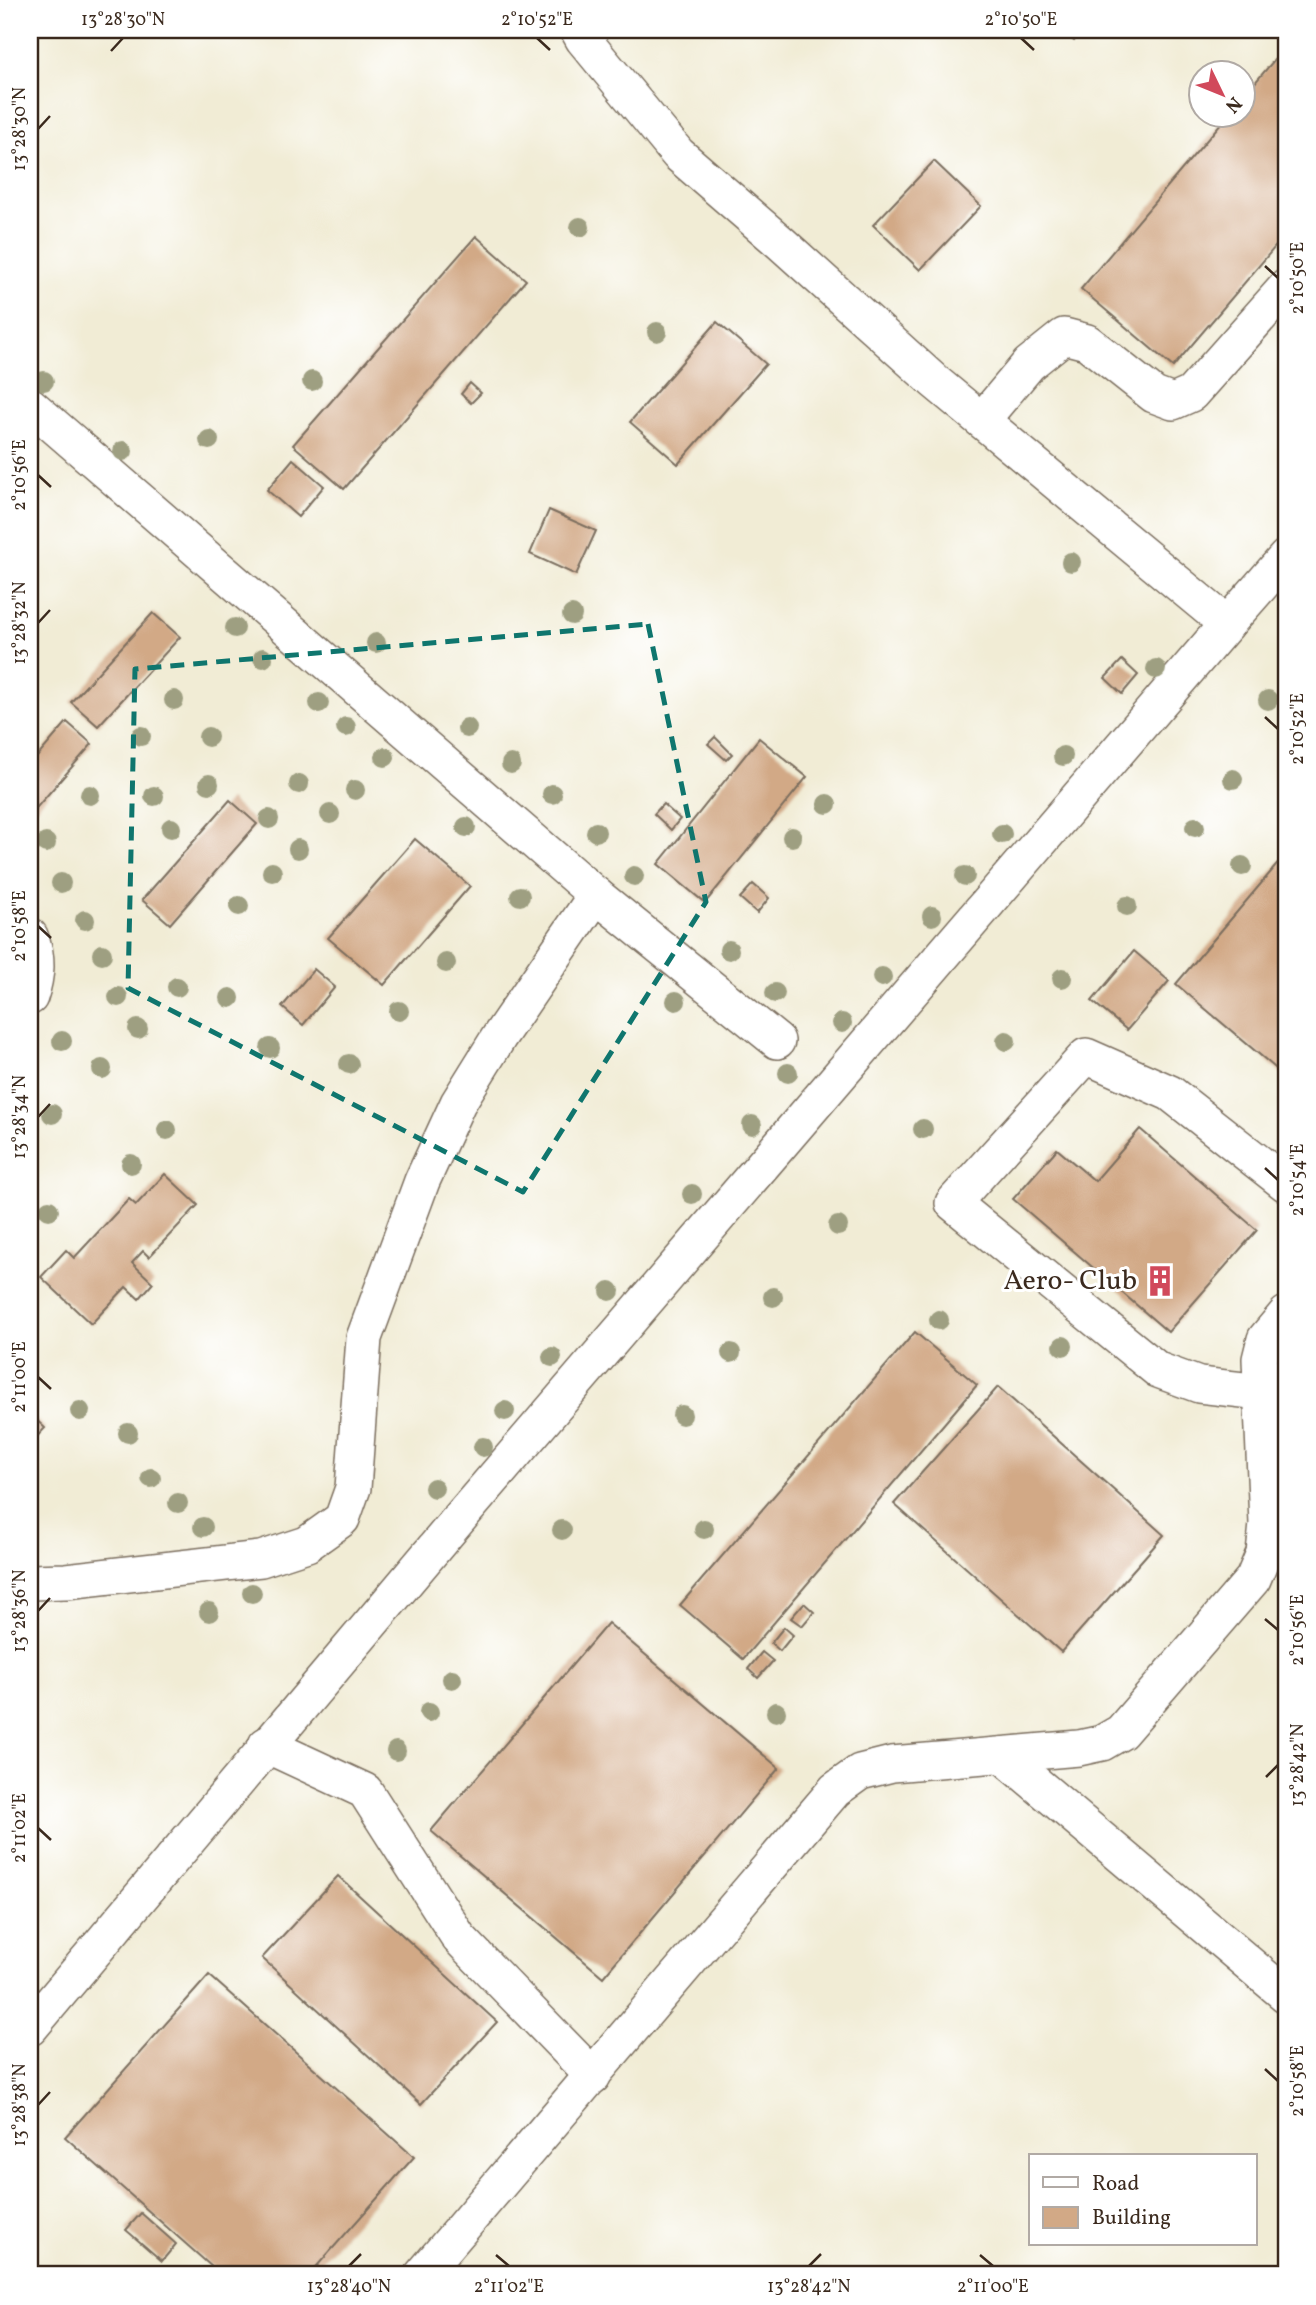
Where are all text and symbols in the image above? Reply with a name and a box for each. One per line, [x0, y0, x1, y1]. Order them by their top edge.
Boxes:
text: 13°28'30"N [81, 8, 165, 33]
text: 2°10'52"E [501, 8, 573, 33]
text: 2°10'50"E [985, 8, 1058, 33]
north arrow [1186, 60, 1256, 130]
text: 13°28'30"N [8, 87, 33, 171]
text: N [1219, 90, 1247, 118]
text: 2°10'50"E [1286, 241, 1311, 314]
text: 2°10'56"E [8, 439, 33, 511]
text: 13°28'32"N [8, 581, 33, 665]
text: 2°10'52"E [1286, 693, 1311, 765]
text: 2°10'58"E [8, 890, 33, 962]
text: 13°28'34"N [8, 1075, 33, 1159]
text: 2°10'54"E [1286, 1143, 1311, 1216]
place label: Aero- Club [1003, 1262, 1137, 1301]
building icon: Aero- Club [1143, 1264, 1177, 1298]
text: 2°11'00"E [8, 1341, 33, 1413]
text: 13°28'36"N [8, 1569, 33, 1653]
text: 2°10'56"E [1286, 1594, 1311, 1666]
text: 13°28'42"N [1286, 1723, 1311, 1807]
text: 2°11'02"E [8, 1793, 33, 1863]
text: 2°10'58"E [1286, 2045, 1311, 2117]
text: 13°28'38"N [8, 2063, 33, 2147]
legend [1029, 2154, 1256, 2246]
text: Road [1092, 2170, 1139, 2199]
text: Building [1092, 2204, 1171, 2233]
text: 13°28'40"N [307, 2275, 391, 2300]
text: 2°11'02"E [474, 2275, 544, 2300]
text: 13°28'42"N [767, 2275, 851, 2300]
text: 2°11'00"E [957, 2275, 1029, 2300]

